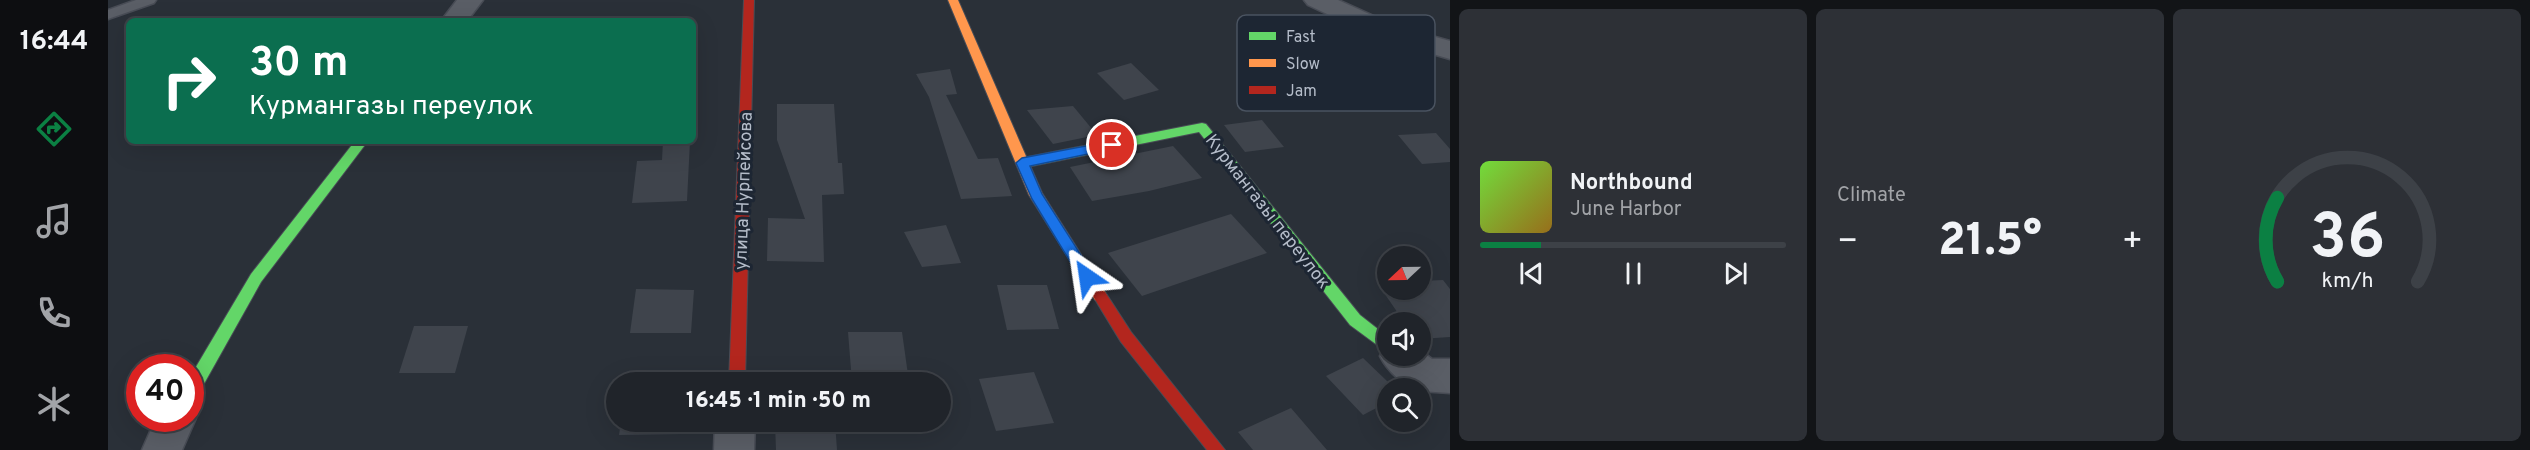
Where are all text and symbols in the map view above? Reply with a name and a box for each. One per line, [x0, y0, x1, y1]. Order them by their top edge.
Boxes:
legend [1237, 15, 1435, 111]
text: 16:44 [20, 25, 88, 59]
text: Fast [1286, 28, 1316, 48]
text: 30 m [249, 38, 348, 91]
icon: right [150, 42, 228, 120]
text: Slow [1286, 55, 1320, 75]
text: Jam [1286, 82, 1317, 102]
text: Курмангазы переулок [249, 90, 534, 124]
icon: directions [33, 108, 75, 150]
street label: улица Нурпейсова [730, 112, 759, 271]
pin [1086, 119, 1137, 170]
icon: arrive [1095, 128, 1128, 161]
street label: Курмангазы переулок [1199, 130, 1334, 294]
text: Northbound [1570, 170, 1693, 197]
text: Climate [1837, 183, 1906, 209]
text: June Harbor [1570, 197, 1682, 223]
icon: music [33, 200, 75, 242]
text: 36 [2309, 201, 2385, 280]
text: 21.5° [1938, 214, 2042, 271]
text: − [1837, 222, 1858, 264]
text: + [2122, 222, 2143, 264]
position arrow [1055, 245, 1119, 309]
north arrow [1377, 246, 1431, 300]
map controls [1377, 246, 1431, 432]
icon: previous [1515, 257, 1548, 290]
icon: pause [1617, 257, 1650, 290]
icon: next [1719, 257, 1752, 290]
text: km/h [2321, 268, 2373, 295]
icon: phone [33, 292, 75, 334]
button: sound [1377, 312, 1431, 366]
speed limit sign: 40 [126, 354, 204, 432]
button: search [1377, 378, 1431, 432]
icon: climate [33, 383, 75, 425]
text: 16:45 · 1 min · 50 m [686, 388, 871, 415]

